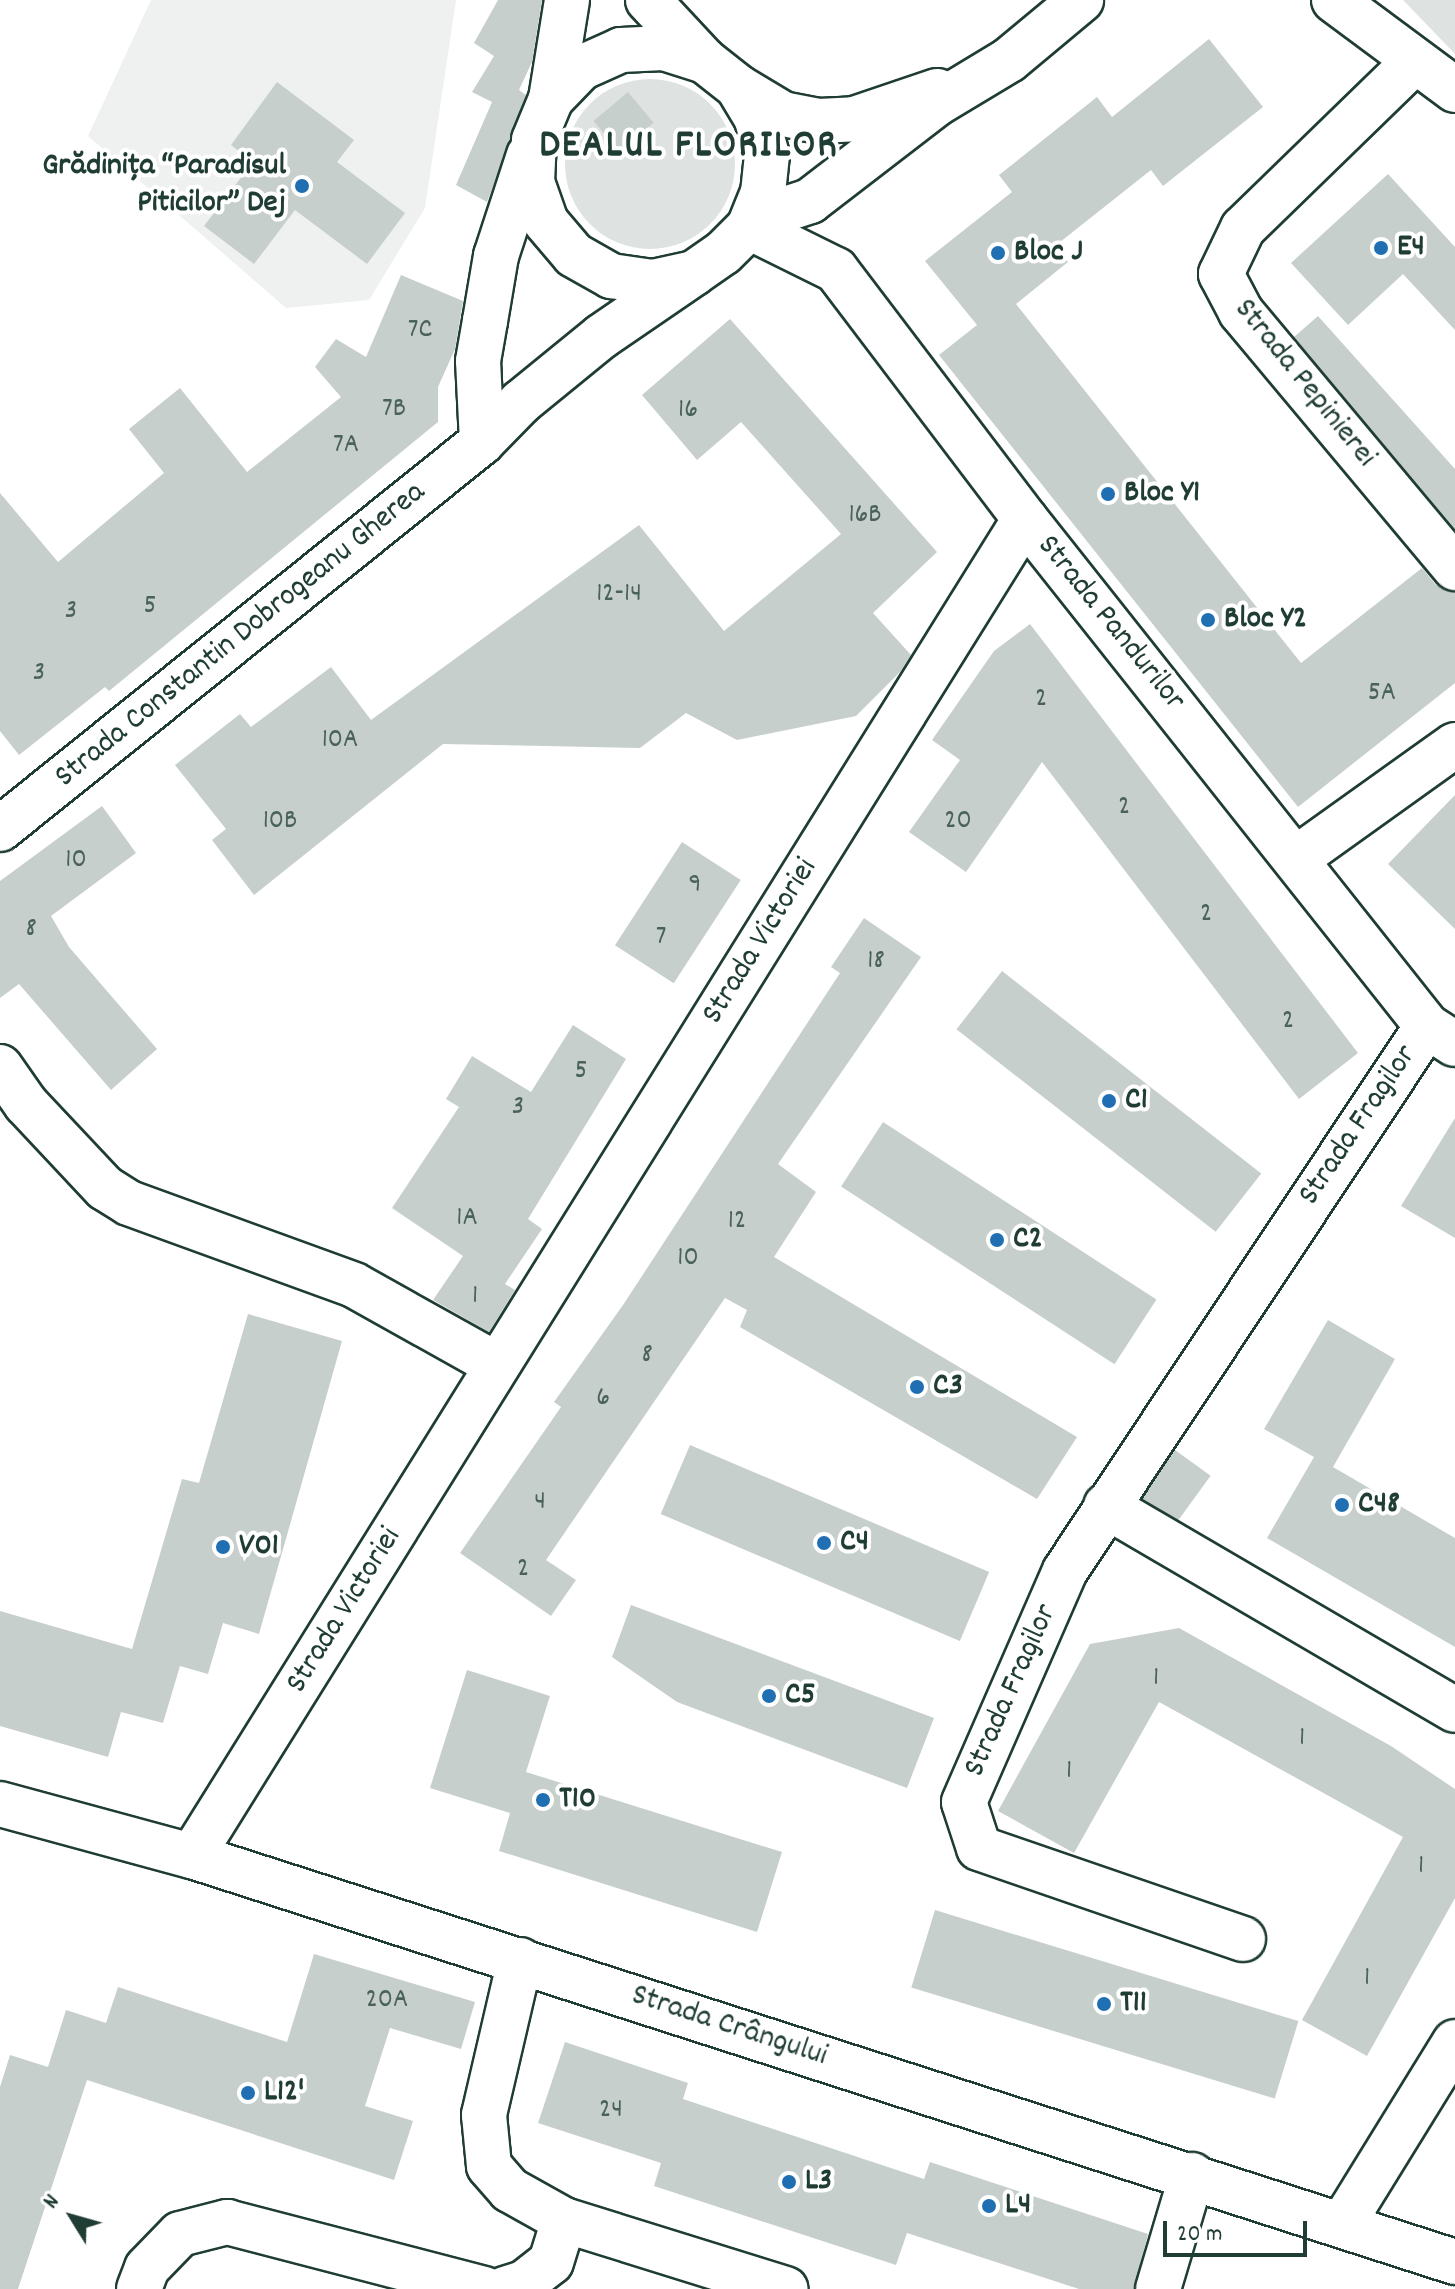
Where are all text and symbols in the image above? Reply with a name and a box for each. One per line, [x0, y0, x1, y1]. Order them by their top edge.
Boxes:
district label: DEALUL FLORILOR [539, 124, 839, 172]
place label: Grădinița “Paradisul Piticilor” Dej [42, 149, 286, 224]
marker: Grădinița “Paradisul Piticilor” Dej [293, 177, 311, 195]
place label: E4 [1397, 229, 1425, 267]
place label: Bloc J [1014, 234, 1083, 272]
marker: E4 [1372, 239, 1390, 257]
marker: Bloc J [989, 244, 1007, 262]
street label: Strada Pepinierei [1224, 292, 1384, 476]
house number: 7C [408, 314, 432, 348]
house number: 7B [382, 393, 406, 427]
house number: 16 [678, 394, 698, 428]
house number: 7A [333, 429, 359, 463]
street label: Strada Constantin Dobrogeanu Gherea [48, 475, 434, 797]
place label: Bloc Y1 [1124, 475, 1200, 513]
marker: Bloc Y1 [1099, 485, 1117, 503]
house number: 16B [848, 499, 882, 533]
street label: Strada Pandurilor [1028, 528, 1192, 720]
house number: 12-14 [596, 578, 642, 612]
house number: 5 [144, 590, 156, 624]
house number: 3 [65, 595, 77, 629]
place label: Bloc Y2 [1224, 601, 1307, 639]
marker: Bloc Y2 [1199, 611, 1217, 629]
house number: 3 [33, 657, 45, 691]
house number: 5A [1368, 677, 1396, 711]
house number: 2 [1035, 683, 1047, 717]
house number: 10A [322, 724, 358, 758]
house number: 2 [1118, 791, 1130, 825]
house number: 10B [263, 805, 297, 839]
house number: 20 [944, 805, 972, 839]
house number: 10 [65, 844, 87, 878]
street label: Strada Victoriei [695, 852, 827, 1032]
house number: 9 [689, 869, 701, 903]
house number: 2 [1200, 898, 1212, 932]
house number: 8 [25, 913, 37, 947]
house number: 7 [656, 921, 666, 955]
house number: 18 [867, 945, 885, 979]
house number: 2 [1282, 1005, 1294, 1039]
street label: Strada Fragilor [1291, 1039, 1427, 1213]
house number: 5 [575, 1055, 587, 1089]
place label: C1 [1125, 1082, 1148, 1120]
house number: 3 [512, 1091, 524, 1125]
marker: C1 [1100, 1092, 1118, 1110]
house number: 1A [456, 1202, 478, 1236]
house number: 12 [728, 1205, 746, 1239]
place label: C2 [1013, 1221, 1043, 1259]
marker: C2 [988, 1231, 1006, 1249]
house number: 10 [677, 1242, 699, 1276]
house number: 1 [472, 1280, 478, 1314]
house number: 8 [641, 1339, 653, 1373]
place label: C3 [933, 1368, 963, 1406]
marker: C3 [908, 1378, 926, 1396]
house number: 6 [596, 1382, 610, 1416]
house number: 4 [534, 1486, 546, 1520]
place label: C48 [1358, 1486, 1400, 1524]
marker: C48 [1333, 1496, 1351, 1514]
street label: Strada Victoriei [279, 1521, 411, 1701]
place label: C4 [840, 1524, 869, 1562]
place label: V01 [239, 1528, 279, 1566]
marker: C4 [815, 1534, 833, 1552]
marker: V01 [214, 1538, 232, 1556]
house number: 2 [517, 1553, 529, 1587]
street label: Strada Fragilor [957, 1599, 1067, 1783]
house number: 1 [1153, 1662, 1159, 1696]
place label: C5 [785, 1677, 816, 1715]
marker: C5 [760, 1687, 778, 1705]
house number: 1 [1299, 1722, 1305, 1756]
house number: 1 [1066, 1755, 1072, 1789]
place label: T10 [559, 1781, 596, 1819]
marker: T10 [534, 1791, 552, 1809]
house number: 1 [1418, 1850, 1424, 1884]
house number: 1 [1364, 1962, 1370, 1996]
street label: Strada Crângului [626, 1977, 832, 2077]
house number: 20A [366, 1984, 408, 2018]
place label: T11 [1120, 1985, 1147, 2023]
marker: T11 [1095, 1995, 1113, 2013]
place label: L12' [264, 2074, 304, 2112]
marker: L12' [239, 2084, 257, 2102]
house number: 24 [599, 2094, 623, 2128]
place label: L3 [805, 2163, 832, 2201]
marker: L3 [780, 2173, 798, 2191]
north arrow [32, 2177, 112, 2257]
place label: L4 [1005, 2187, 1031, 2225]
text: N [37, 2189, 68, 2216]
marker: L4 [980, 2197, 998, 2215]
scale bar [1167, 2205, 1311, 2255]
text: 20 m [1177, 2218, 1223, 2252]

